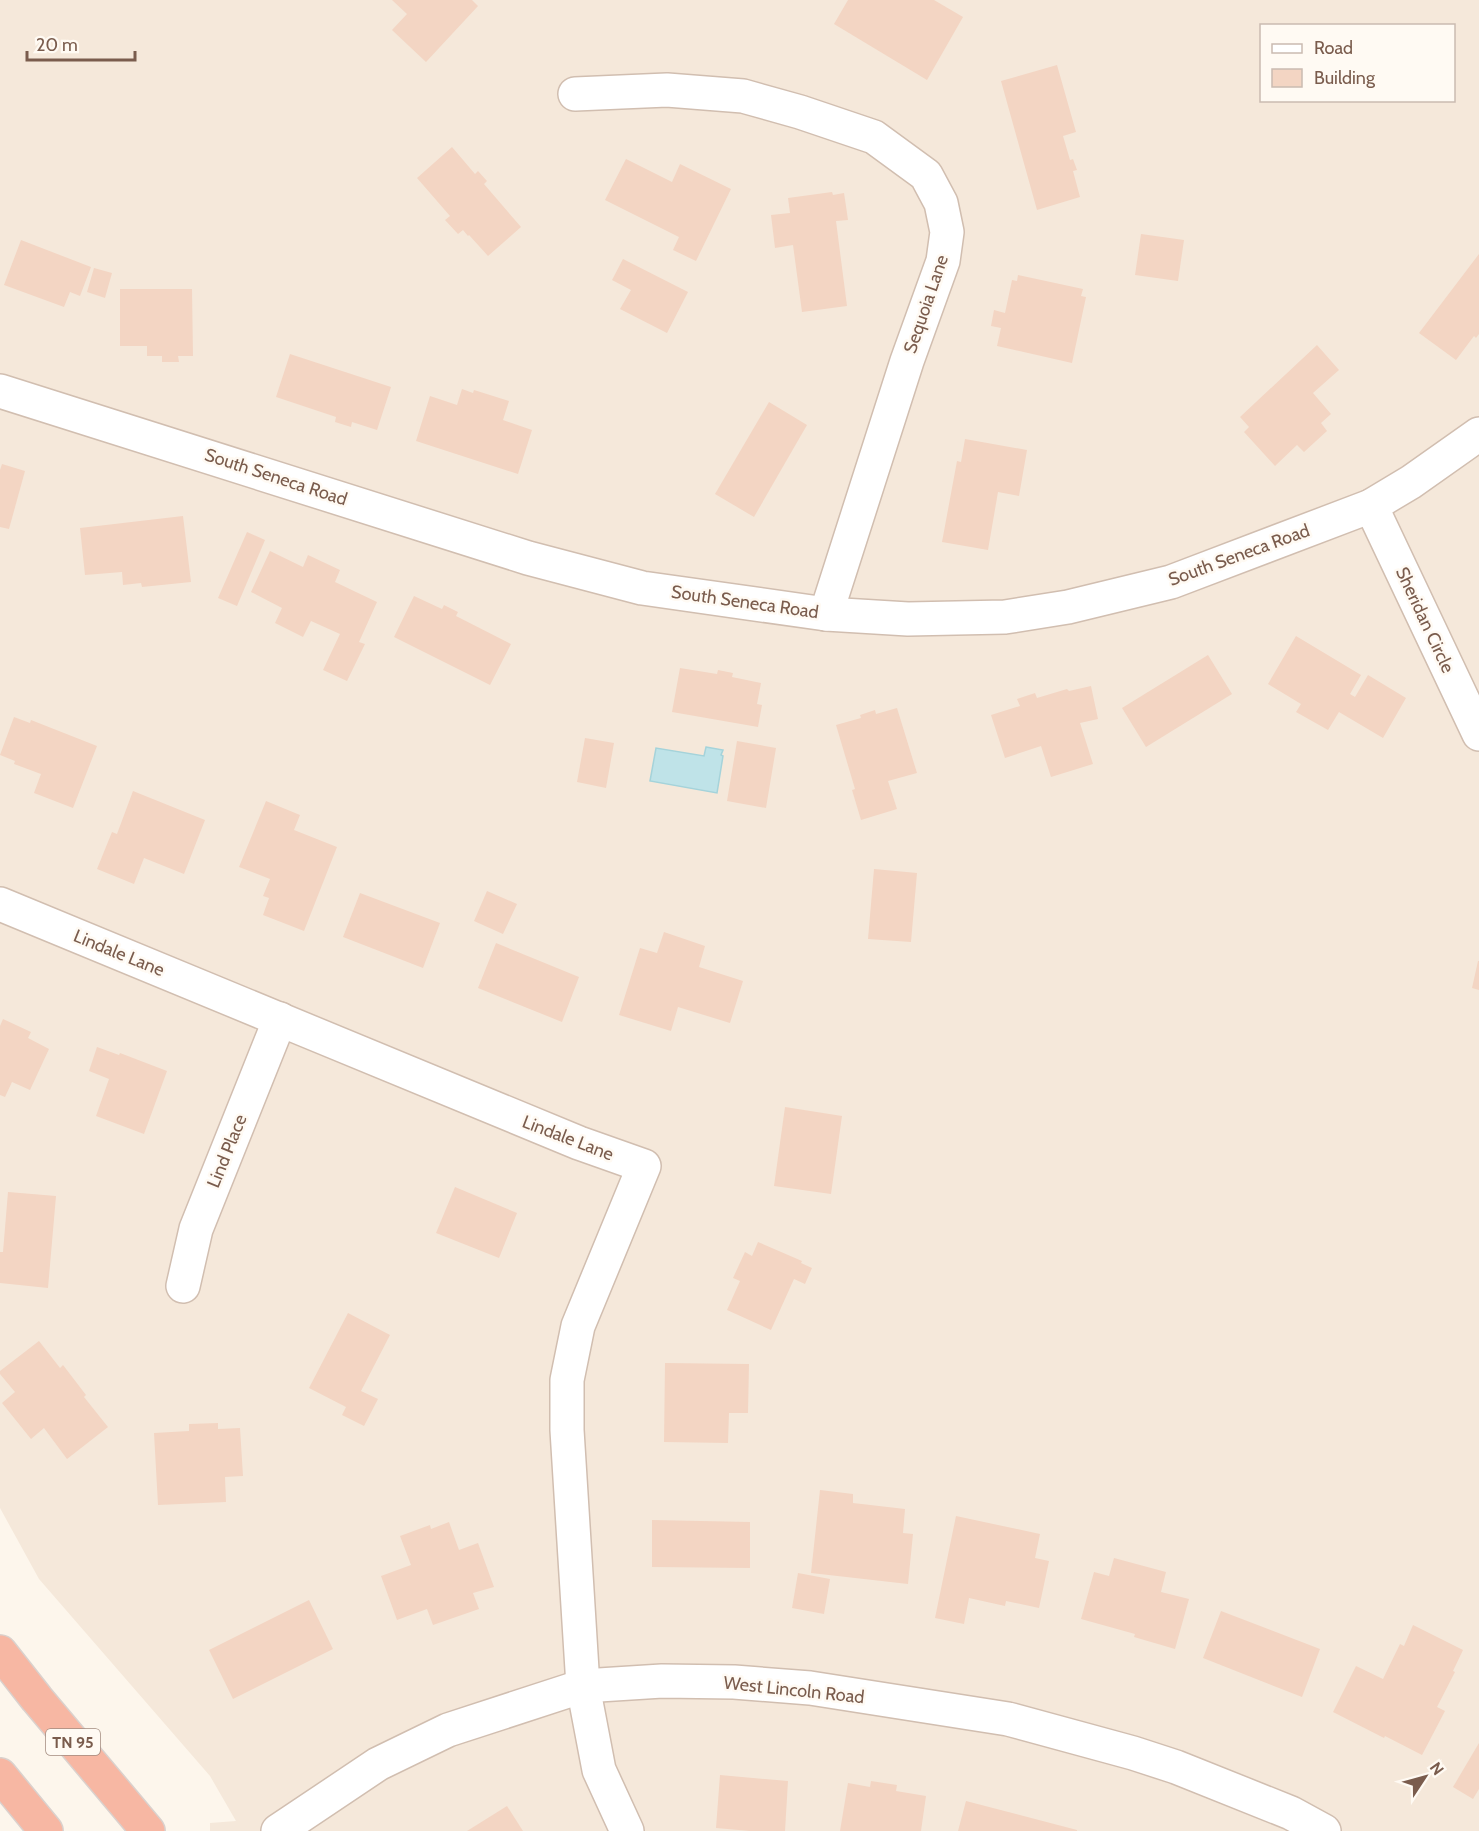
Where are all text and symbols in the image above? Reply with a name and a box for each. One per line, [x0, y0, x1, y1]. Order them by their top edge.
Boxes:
scale bar [27, 24, 135, 62]
legend [1260, 24, 1455, 102]
text: 20 m [36, 34, 78, 56]
text: Road [1314, 37, 1353, 59]
text: Building [1314, 67, 1376, 89]
street label: Sequoia Lane [899, 252, 953, 356]
street label: South Seneca Road [202, 444, 350, 510]
street label: South Seneca Road [1165, 519, 1313, 591]
street label: Sheridan Circle [1391, 564, 1459, 676]
street label: South Seneca Road [670, 581, 820, 623]
street label: Lindale Lane [70, 925, 168, 981]
street label: Lind Place [202, 1111, 252, 1191]
street label: Lindale Lane [519, 1111, 617, 1165]
street label: West Lincoln Road [723, 1672, 865, 1708]
road number: TN 95 [46, 1729, 100, 1755]
north arrow [1395, 1747, 1455, 1807]
text: N [1426, 1758, 1448, 1779]

